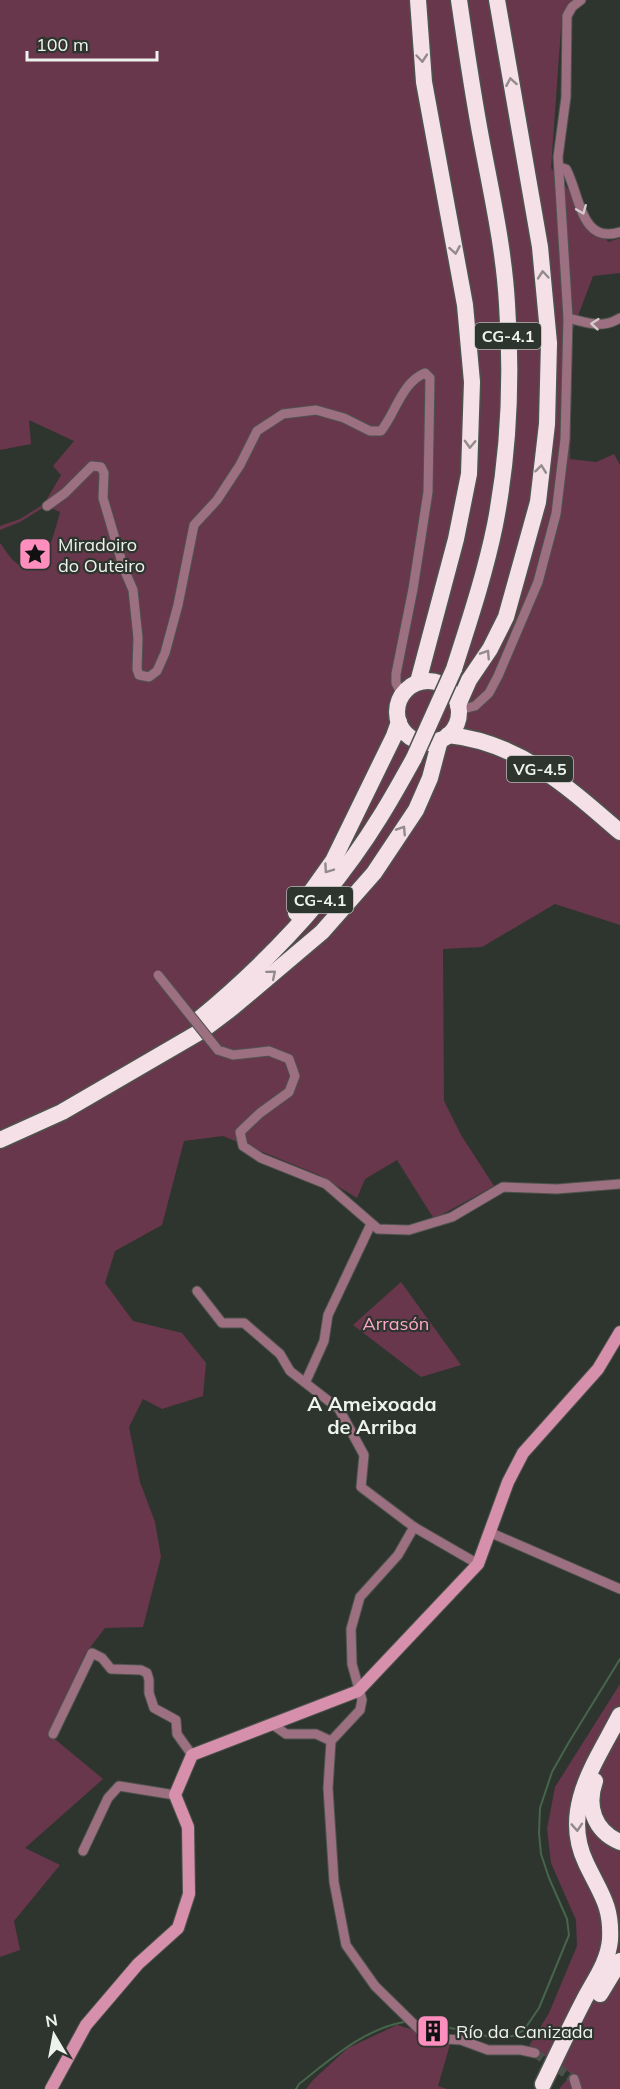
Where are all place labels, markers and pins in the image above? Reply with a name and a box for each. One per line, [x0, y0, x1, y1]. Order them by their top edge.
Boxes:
place label: Miradoiro do Outeiro [58, 533, 145, 577]
place icon: Miradoiro do Outeiro [17, 536, 53, 572]
building icon: Río da Canizada [415, 2013, 451, 2049]
place label: Río da Canizada [456, 2020, 593, 2043]

